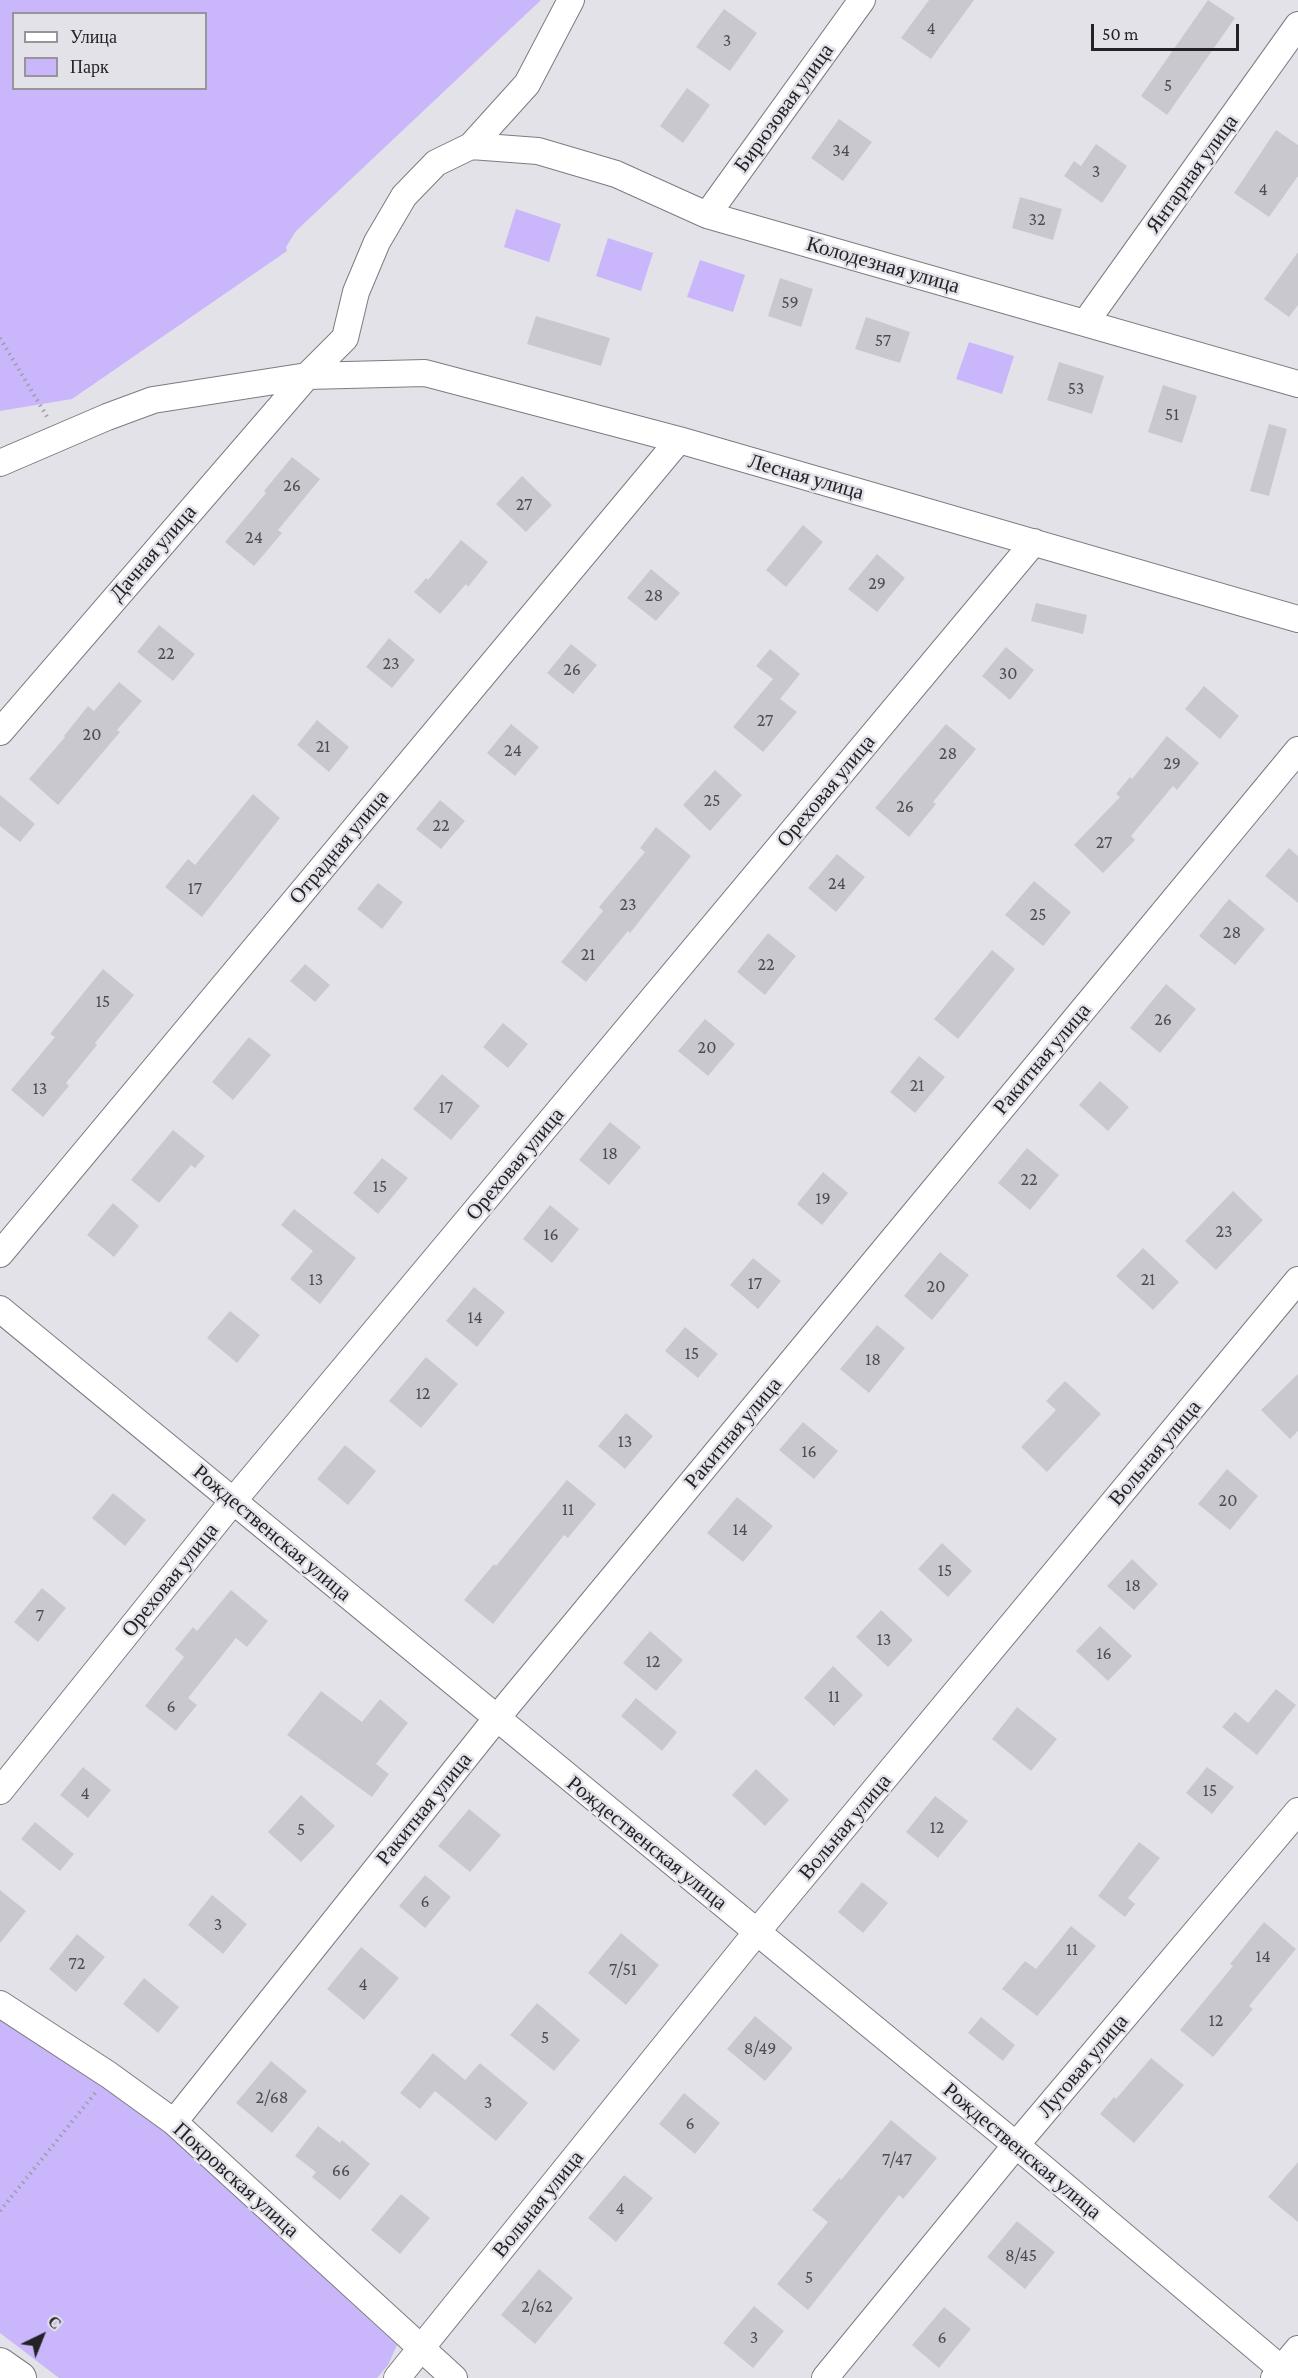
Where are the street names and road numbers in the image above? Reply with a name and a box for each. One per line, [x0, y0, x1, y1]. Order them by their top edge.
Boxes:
street label: Бирюзовая улица [729, 39, 839, 177]
street label: Янтарная улица [1141, 110, 1243, 238]
street label: Колодезная улица [804, 231, 962, 299]
street label: Лесная улица [745, 448, 867, 506]
street label: Дачная улица [104, 500, 202, 606]
street label: Ореховая улица [772, 730, 880, 852]
street label: Отрадная улица [284, 785, 394, 909]
street label: Ракитная улица [988, 998, 1096, 1120]
street label: Ореховая улица [461, 1103, 569, 1225]
street label: Ракитная улица [679, 1372, 787, 1494]
street label: Вольная улица [1103, 1395, 1207, 1511]
street label: Рождественская улица [188, 1459, 356, 1607]
street label: Ореховая улица [116, 1518, 224, 1642]
street label: Ракитная улица [371, 1748, 477, 1870]
street label: Вольная улица [793, 1769, 897, 1885]
street label: Рождественская улица [562, 1771, 732, 1915]
street label: Луговая улица [1032, 2009, 1134, 2123]
street label: Рождественская улица [938, 2077, 1106, 2225]
street label: Покровская улица [168, 2117, 304, 2243]
street label: Вольная улица [487, 2145, 589, 2263]

